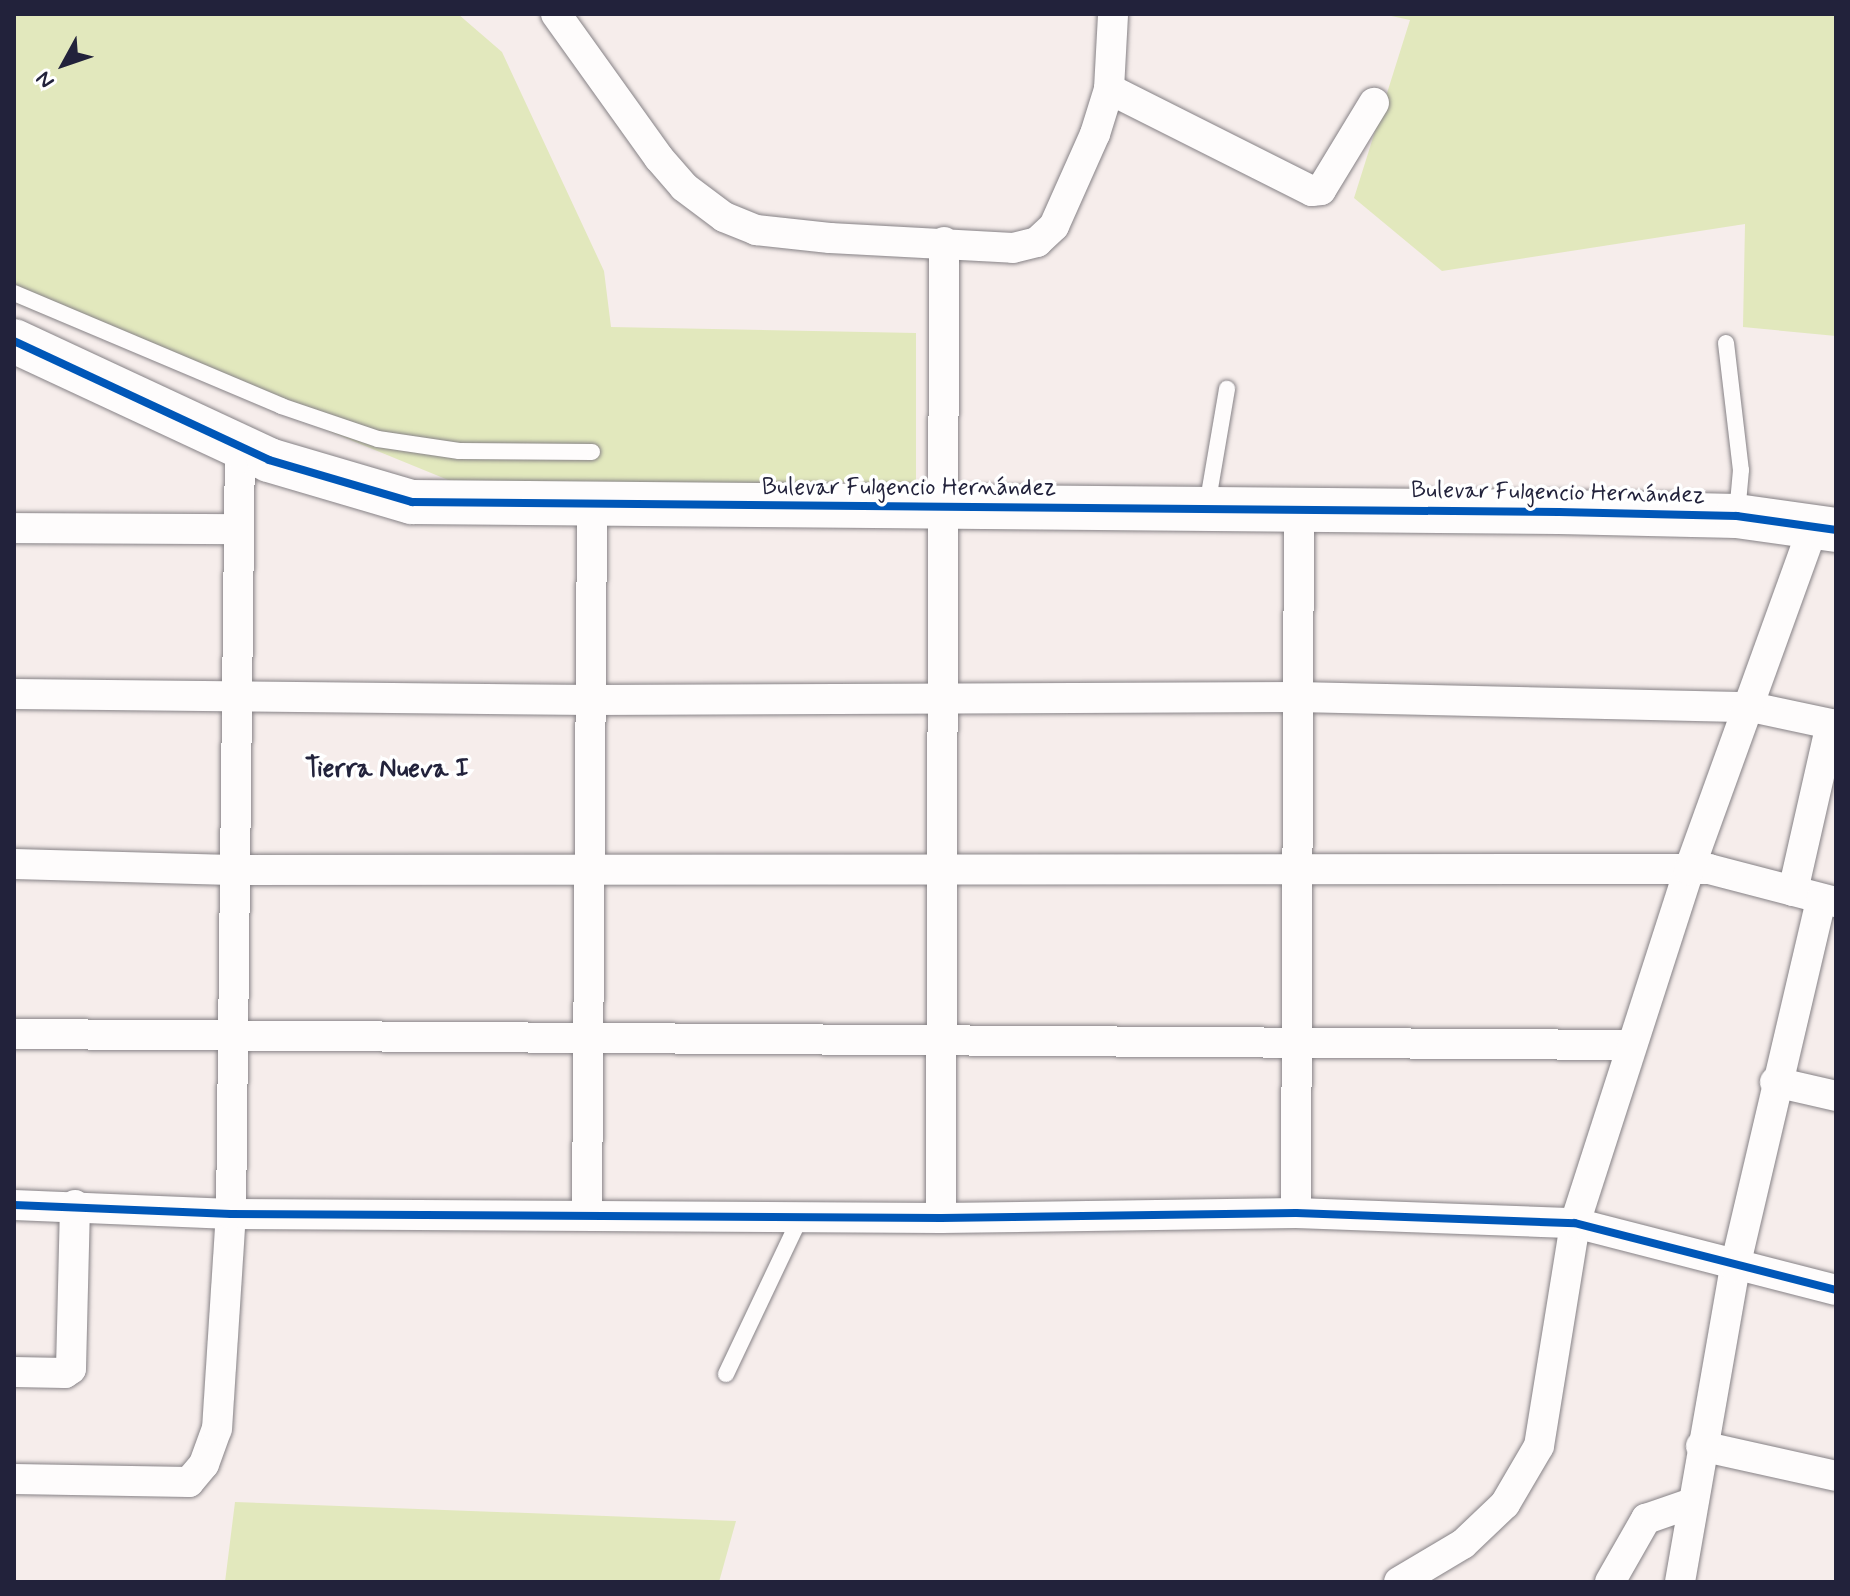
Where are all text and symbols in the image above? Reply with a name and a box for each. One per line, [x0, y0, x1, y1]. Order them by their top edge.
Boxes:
north arrow [24, 24, 104, 104]
text: N [30, 65, 61, 94]
street label: Bulevar Fulgencio Hernández [760, 474, 1058, 502]
street label: Bulevar Fulgencio Hernández [1409, 476, 1707, 510]
district label: Tierra Nueva I [305, 754, 469, 786]

